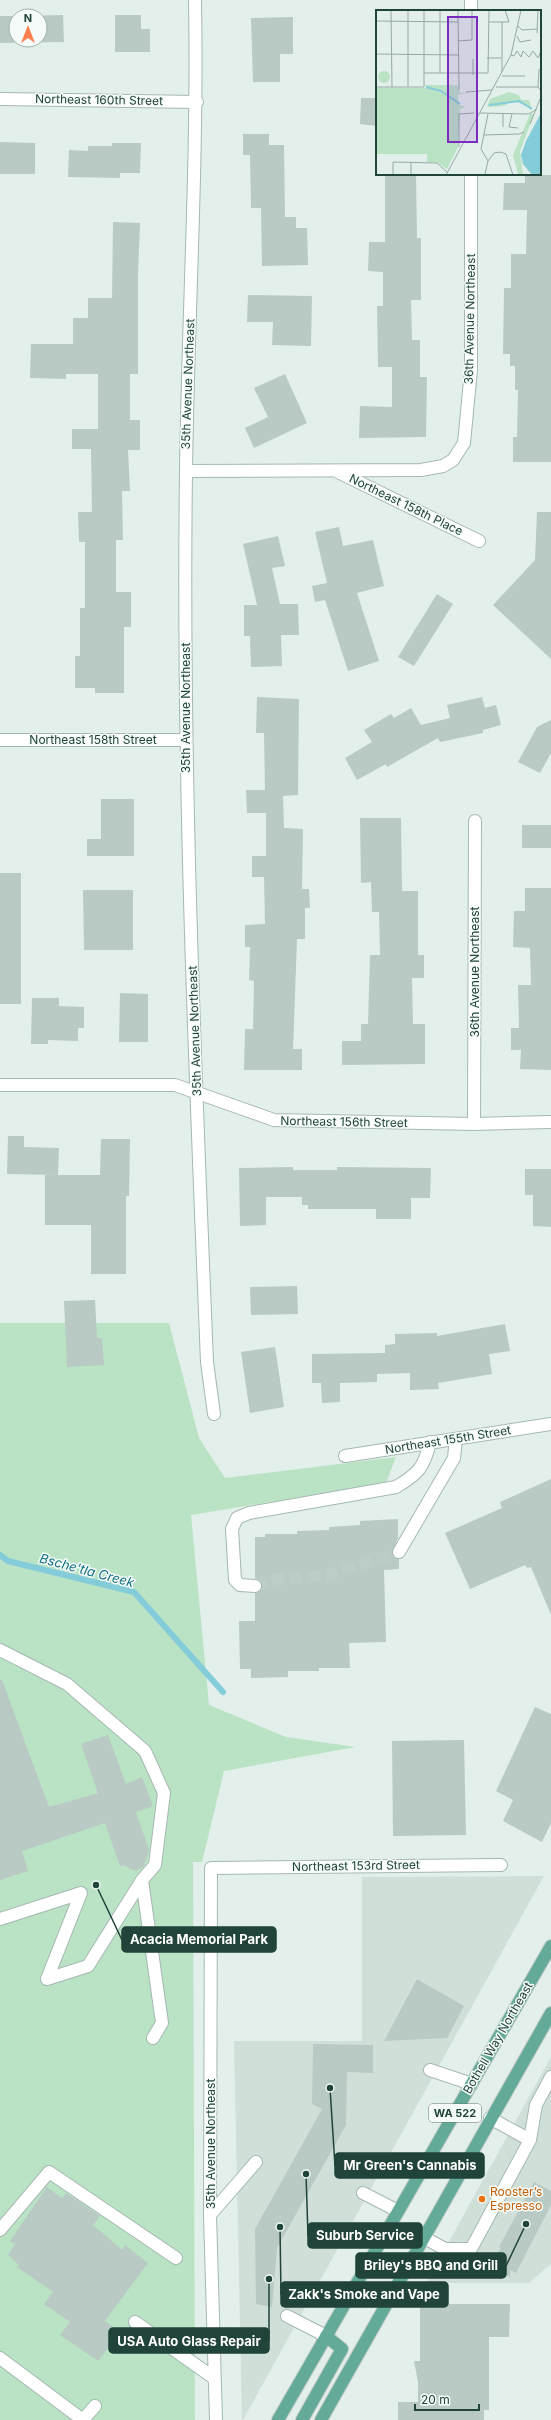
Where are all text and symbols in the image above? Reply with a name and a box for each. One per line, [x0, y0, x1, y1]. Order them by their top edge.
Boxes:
north arrow [8, 8, 48, 48]
inset map [376, 10, 541, 175]
text: N [24, 11, 32, 25]
street label: Northeast 160th Street [35, 91, 163, 108]
street label: 36th Avenue Northeast [461, 253, 478, 385]
street label: 35th Avenue Northeast [178, 318, 197, 450]
street label: Northeast 158th Place [347, 470, 466, 539]
street label: 35th Avenue Northeast [178, 643, 193, 773]
street label: Northeast 158th Street [29, 732, 157, 747]
street label: 36th Avenue Northeast [467, 907, 482, 1037]
street label: 35th Avenue Northeast [185, 965, 204, 1097]
street label: Northeast 156th Street [280, 1113, 408, 1130]
street label: Northeast 155th Street [384, 1422, 512, 1457]
water label: Bsche'tla Creek [38, 1550, 137, 1591]
street label: Northeast 153rd Street [292, 1857, 420, 1874]
callout: Acacia Memorial Park [122, 1927, 276, 1952]
text: Acacia Memorial Park [130, 1931, 269, 1947]
street label: Bothell Way Northeast [460, 1979, 536, 2096]
street label: 35th Avenue Northeast [203, 2079, 218, 2209]
road number: WA 522 [429, 2104, 481, 2122]
callout: Mr Green's Cannabis [335, 2153, 484, 2178]
text: Mr Green's Cannabis [343, 2157, 477, 2173]
place label: Rooster’s Espresso [490, 2184, 542, 2213]
marker: Rooster’s Espresso [477, 2194, 487, 2204]
callout: Suburb Service [308, 2223, 422, 2248]
text: Suburb Service [316, 2227, 414, 2243]
callout: Briley's BBQ and Grill [356, 2253, 506, 2278]
text: Briley's BBQ and Grill [364, 2257, 498, 2273]
callout: Zakk's Smoke and Vape [281, 2282, 448, 2307]
text: Zakk's Smoke and Vape [288, 2286, 440, 2302]
callout: USA Auto Glass Repair [109, 2328, 269, 2353]
text: USA Auto Glass Repair [117, 2333, 261, 2349]
scale bar [415, 2386, 479, 2412]
text: 20 m [421, 2392, 450, 2407]

